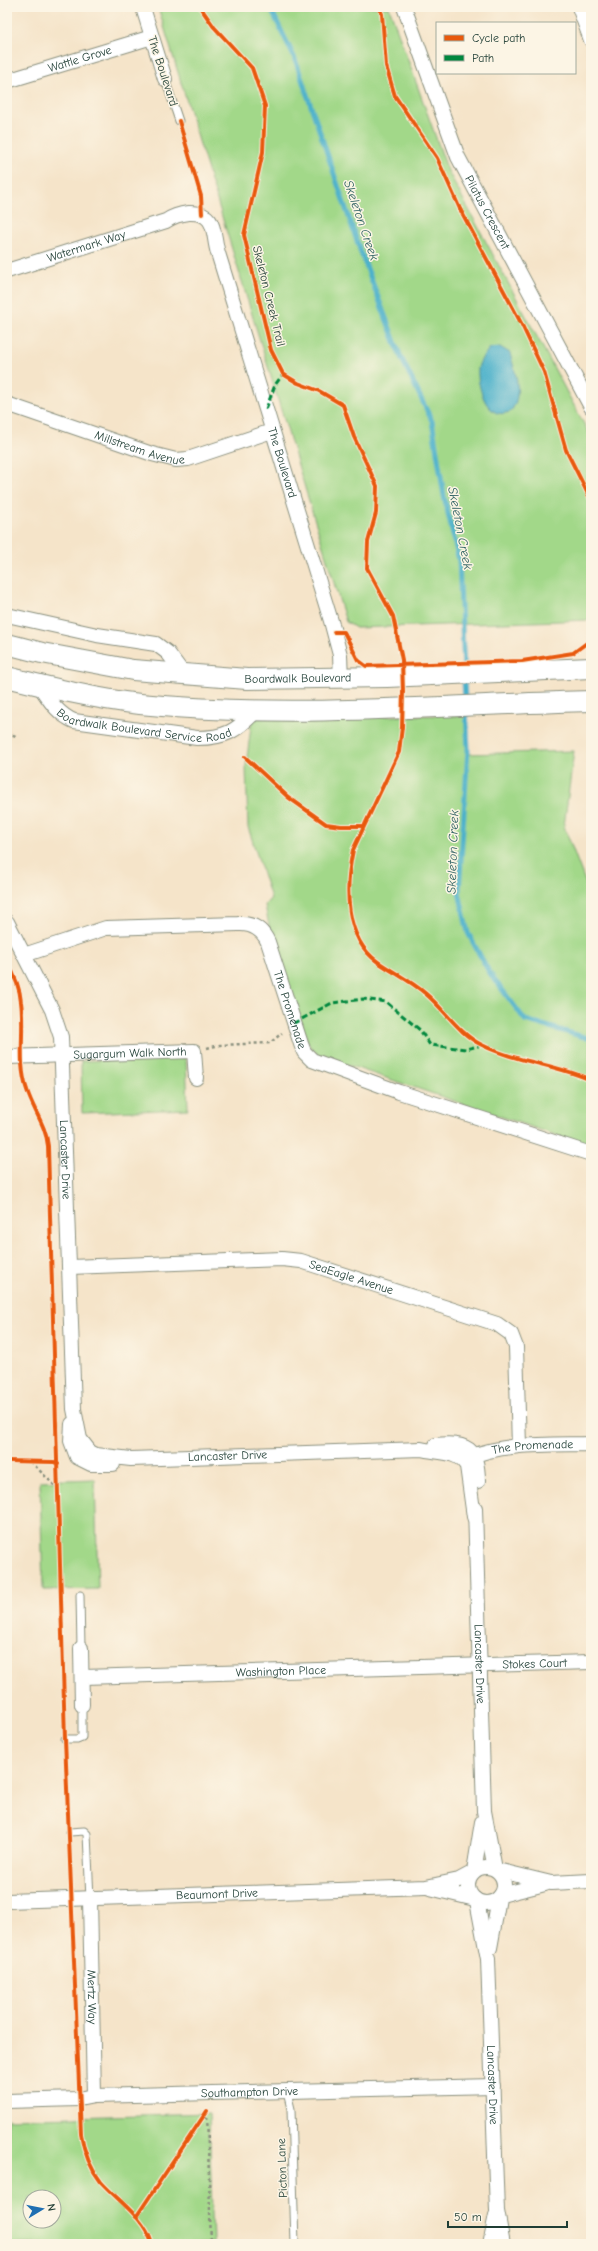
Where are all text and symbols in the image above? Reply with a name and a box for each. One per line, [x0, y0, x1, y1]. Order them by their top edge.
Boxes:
legend [436, 22, 576, 74]
text: Cycle path [472, 31, 525, 45]
street label: The Boulevard [145, 34, 181, 108]
street label: Wattle Grove [46, 43, 113, 75]
text: Path [472, 51, 494, 65]
street label: Pilatus Crescent [462, 173, 513, 252]
water label: Skeleton Creek [341, 178, 382, 263]
street label: Watermark Way [45, 227, 128, 265]
street label: Skeleton Creek Trail [250, 244, 288, 348]
street label: The Boulevard [265, 426, 300, 500]
street label: Millstream Avenue [93, 428, 185, 467]
water label: Skeleton Creek [445, 486, 476, 571]
street label: Boardwalk Boulevard [244, 671, 351, 686]
street label: Boardwalk Boulevard Service Road [54, 705, 234, 745]
water label: Skeleton Creek [444, 809, 461, 894]
street label: The Promenade [271, 969, 309, 1051]
street label: Sugargum Walk North [73, 1044, 187, 1062]
street label: Lancaster Drive [57, 1120, 74, 1200]
street label: SeaEagle Avenue [307, 1257, 395, 1297]
street label: The Promenade [491, 1437, 573, 1457]
street label: Lancaster Drive [188, 1447, 267, 1464]
street label: Lancaster Drive [471, 1624, 488, 1704]
street label: Stokes Court [502, 1656, 568, 1672]
street label: Washington Place [235, 1663, 326, 1679]
street label: Beaumont Drive [176, 1886, 258, 1902]
street label: Mertz Way [84, 1969, 100, 2025]
street label: Lancaster Drive [484, 2045, 501, 2125]
street label: Southampton Drive [201, 2084, 298, 2100]
street label: Picton Lane [274, 2138, 290, 2198]
north arrow [22, 2189, 62, 2229]
text: N [44, 2203, 58, 2212]
scale bar [448, 2203, 567, 2229]
text: 50 m [454, 2210, 482, 2224]

